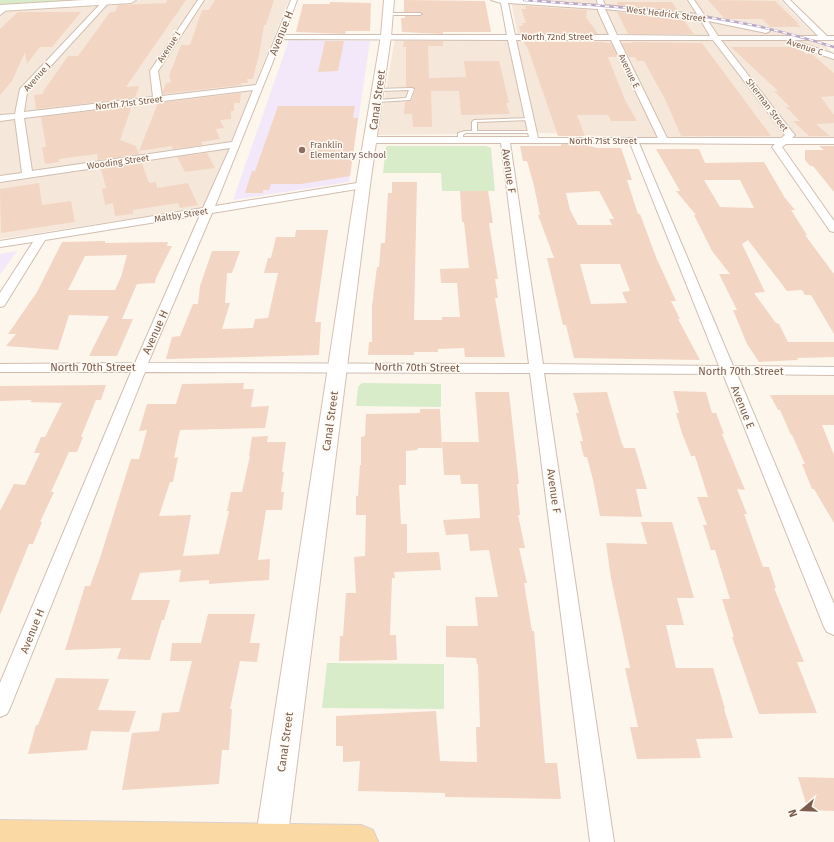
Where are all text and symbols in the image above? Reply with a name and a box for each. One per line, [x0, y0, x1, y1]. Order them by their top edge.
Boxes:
street label: West Hedrick Street [626, 4, 707, 24]
street label: Avenue H [267, 9, 296, 57]
street label: Avenue I [155, 30, 183, 64]
street label: North 72nd Street [521, 32, 594, 42]
street label: Avenue C [786, 36, 824, 58]
street label: Avenue E [616, 52, 642, 90]
street label: Avenue J [22, 61, 52, 93]
street label: Canal Street [367, 69, 388, 131]
street label: Sherman Street [744, 77, 790, 134]
street label: North 71st Street [95, 94, 164, 112]
street label: North 71st Street [569, 136, 638, 146]
place label: Franklin Elementary School [310, 140, 387, 160]
marker: Franklin Elementary School [297, 145, 307, 155]
street label: Avenue F [499, 148, 518, 195]
street label: Wooding Street [86, 153, 150, 171]
street label: Maltby Street [153, 206, 209, 224]
street label: Avenue H [140, 308, 171, 356]
street label: North 70th Street [374, 360, 460, 375]
street label: North 70th Street [50, 361, 136, 374]
street label: North 70th Street [698, 365, 784, 378]
street label: Avenue E [728, 384, 757, 431]
street label: Canal Street [320, 390, 341, 452]
street label: Avenue F [544, 468, 563, 515]
street label: Avenue H [18, 607, 47, 655]
street label: Canal Street [275, 711, 296, 773]
north arrow [782, 790, 822, 830]
text: N [786, 808, 800, 819]

